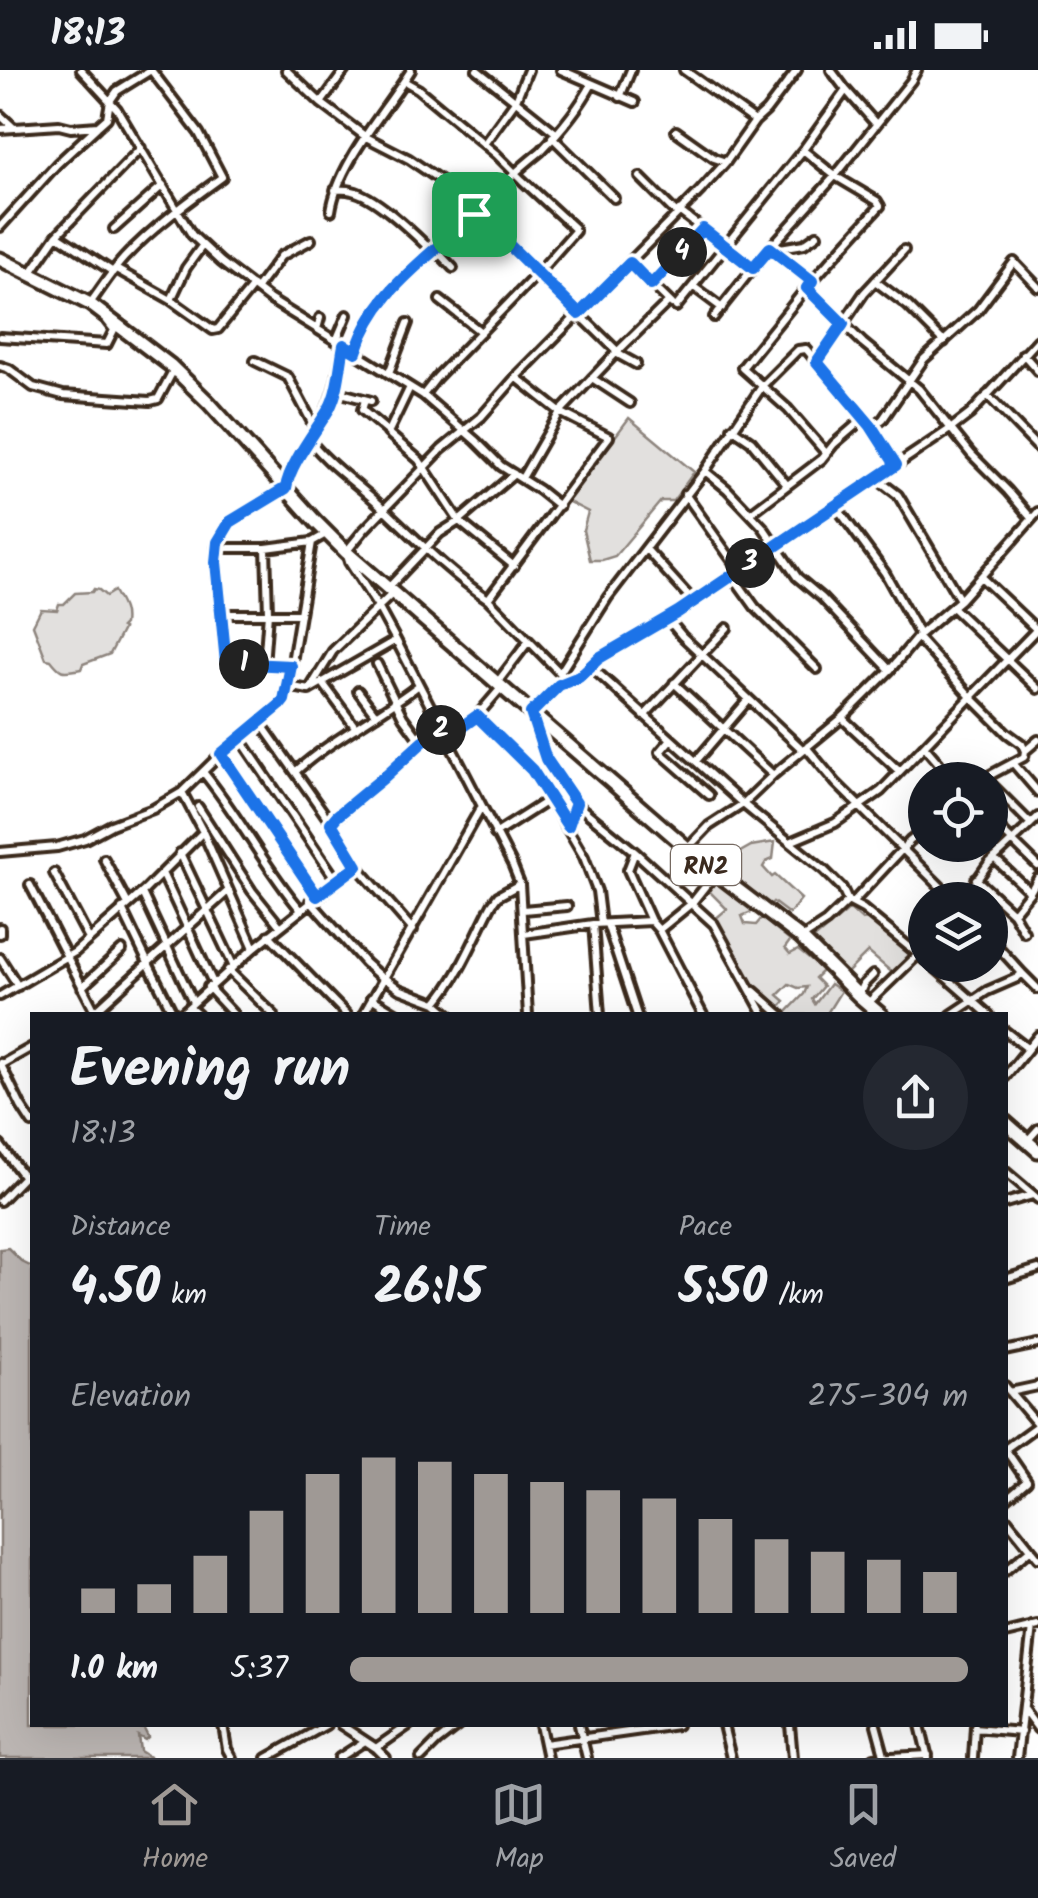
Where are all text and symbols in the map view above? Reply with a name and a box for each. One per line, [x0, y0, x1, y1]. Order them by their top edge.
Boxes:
text: 18:13 [50, 5, 126, 65]
pin [432, 172, 517, 257]
icon: arrive [447, 187, 502, 242]
pin: 4 [657, 227, 707, 277]
text: 4 [674, 229, 690, 274]
pin: 3 [725, 538, 775, 588]
text: 3 [742, 540, 758, 585]
pin: 1 [219, 639, 269, 689]
text: 1 [240, 641, 248, 686]
pin: 2 [416, 705, 466, 755]
text: 2 [433, 707, 449, 752]
map controls [908, 762, 1008, 982]
button: locate [908, 762, 1008, 862]
road number: RN2 [671, 845, 741, 885]
button: layers [908, 882, 1008, 982]
text: Evening run [70, 1028, 350, 1115]
button: share [863, 1045, 968, 1150]
text: 18:13 [70, 1109, 136, 1160]
text: Distance [70, 1205, 171, 1250]
text: Time [374, 1205, 431, 1250]
text: Pace [679, 1205, 732, 1250]
text: 4.50 [70, 1250, 160, 1330]
text: 26:15 [374, 1250, 483, 1330]
text: 5:50 [679, 1250, 767, 1330]
text: km [160, 1273, 207, 1318]
text: /km [767, 1273, 824, 1318]
text: Elevation [70, 1372, 191, 1423]
text: 275–304 m [808, 1372, 968, 1423]
text: 1.0 km [70, 1644, 158, 1695]
text: 5:37 [230, 1644, 288, 1695]
tab: Home [142, 1777, 208, 1882]
tab: Map [491, 1777, 546, 1882]
tab: Saved [830, 1777, 896, 1882]

